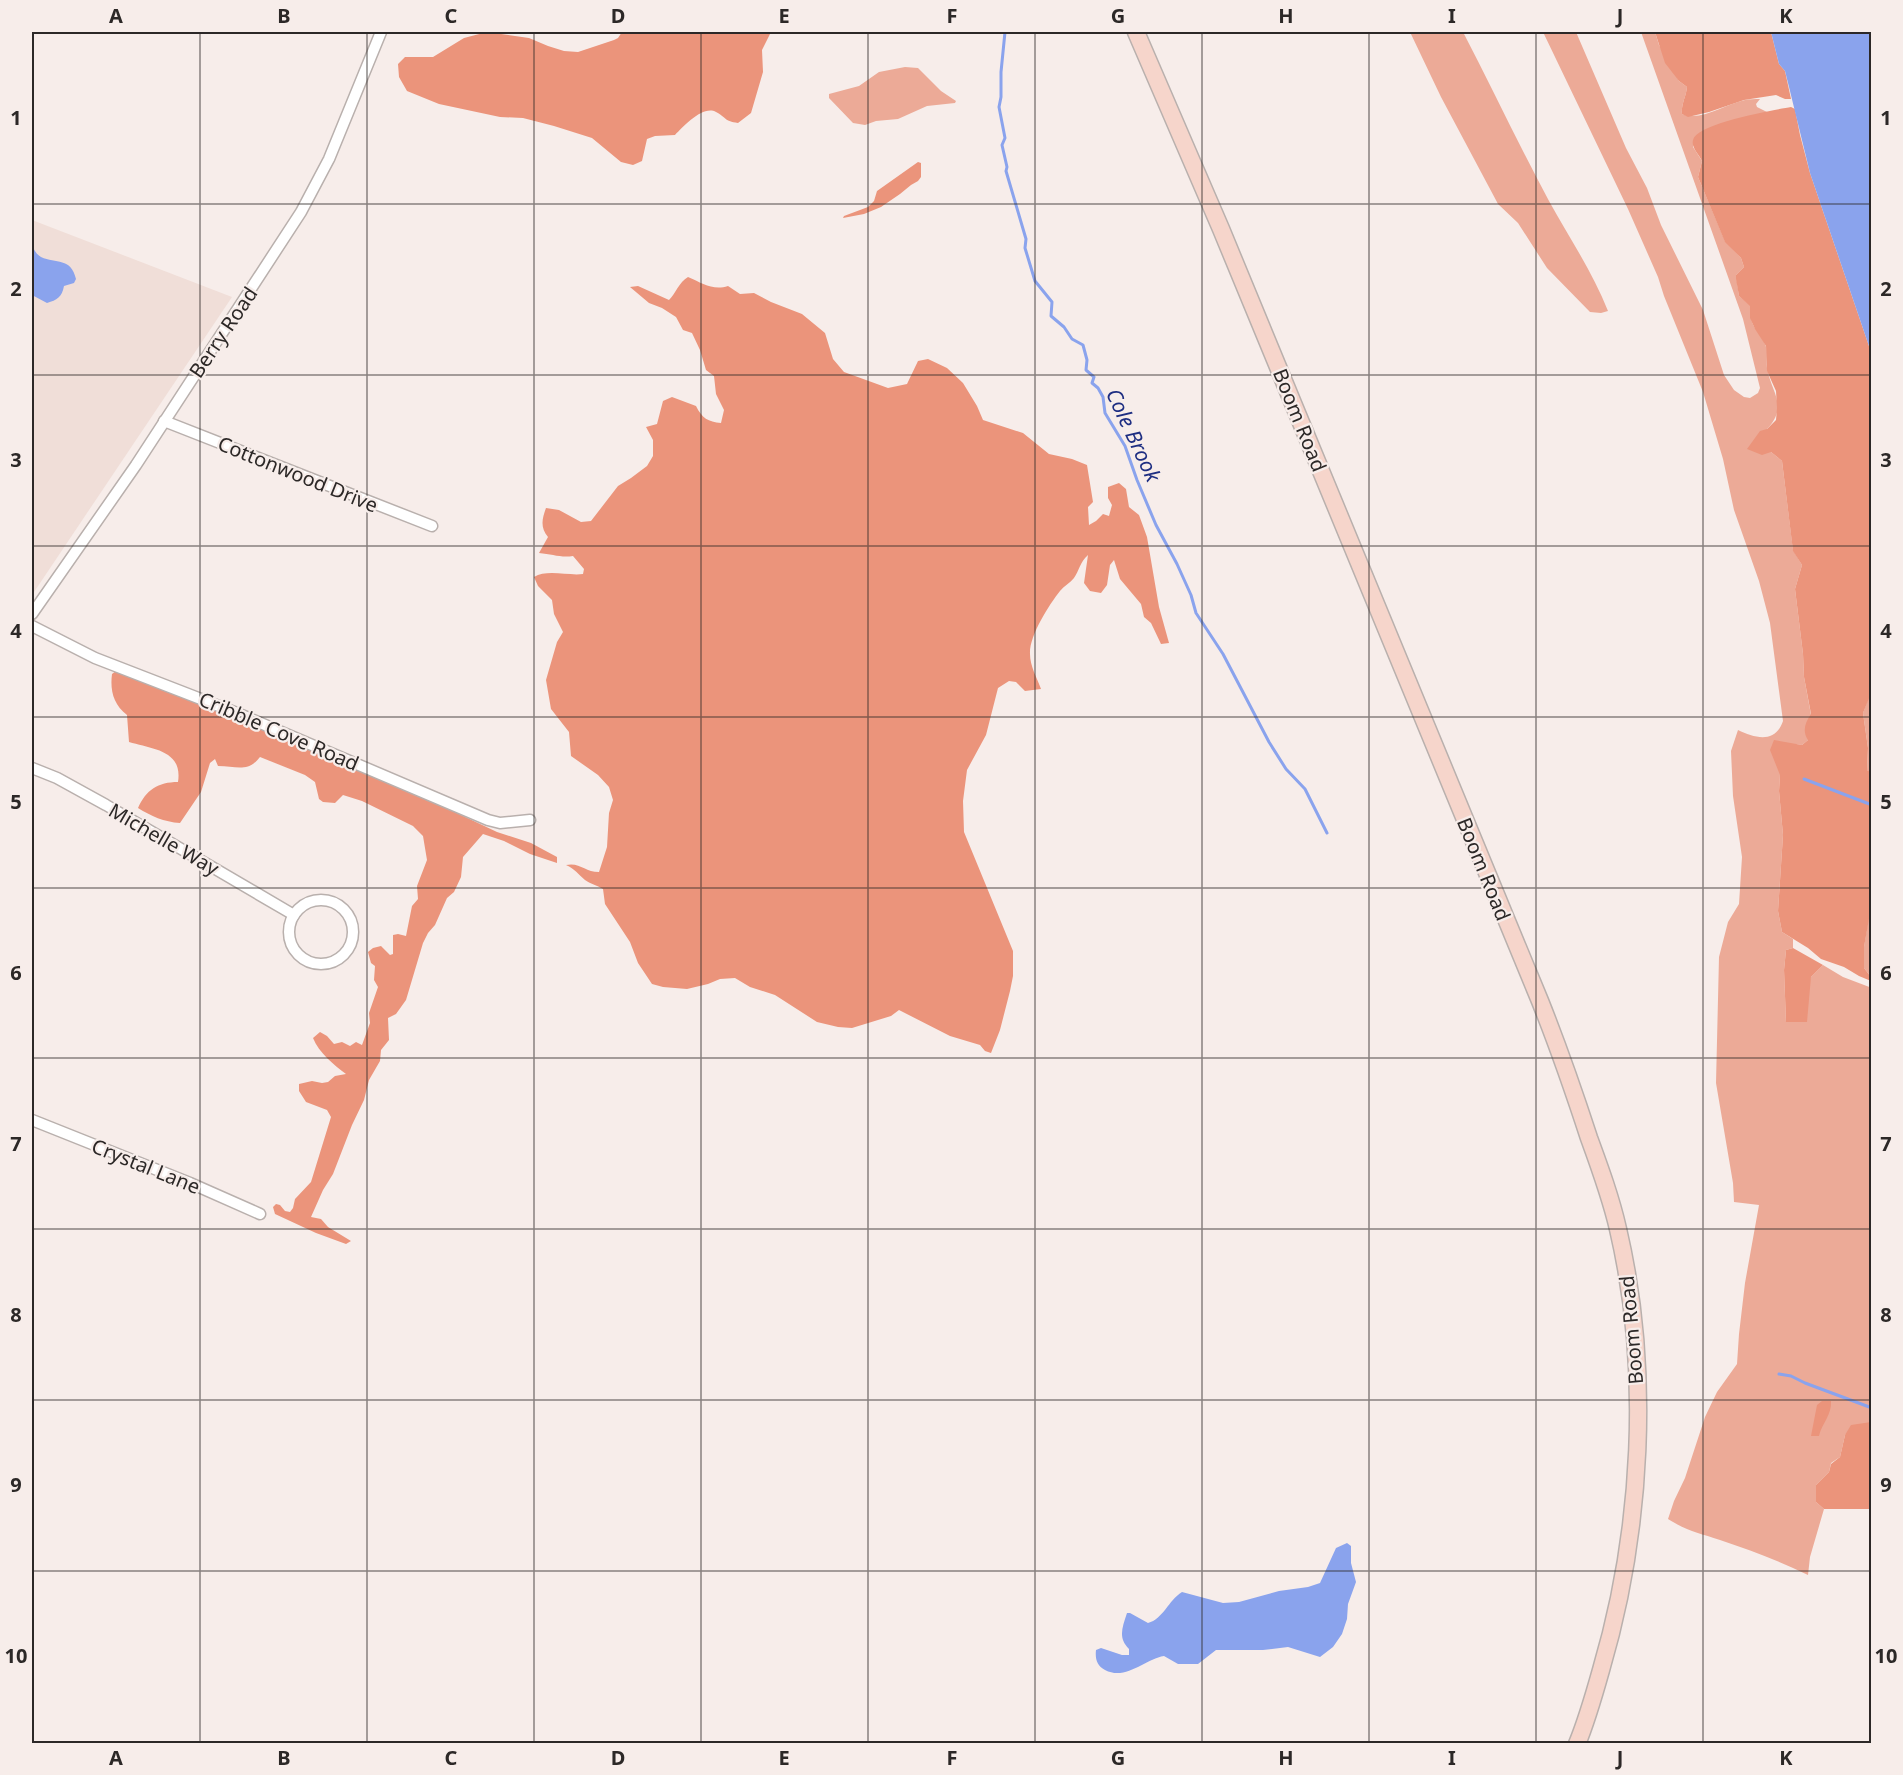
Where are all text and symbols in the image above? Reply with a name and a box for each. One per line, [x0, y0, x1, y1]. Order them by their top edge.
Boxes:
text: A [109, 2, 123, 29]
text: B [277, 2, 291, 29]
text: C [445, 2, 458, 29]
text: D [611, 2, 625, 29]
text: E [778, 2, 790, 29]
text: F [947, 2, 957, 29]
text: G [1111, 2, 1125, 29]
text: H [1278, 2, 1294, 29]
text: I [1448, 2, 1456, 29]
text: J [1615, 2, 1623, 29]
text: K [1779, 2, 1793, 29]
text: 1 [10, 104, 22, 131]
text: 1 [1880, 104, 1892, 131]
text: 2 [10, 275, 22, 302]
text: 2 [1880, 275, 1892, 302]
street label: Berry Road [183, 281, 263, 383]
street label: Boom Road [1267, 364, 1333, 476]
water label: Cole Brook [1100, 384, 1169, 488]
street label: Cottonwood Drive [214, 430, 382, 518]
text: 3 [10, 446, 22, 473]
text: 3 [1880, 446, 1892, 473]
text: 4 [10, 617, 22, 644]
text: 4 [1880, 617, 1892, 644]
street label: Cribble Cove Road [195, 685, 363, 777]
text: 5 [10, 788, 22, 815]
text: 5 [1880, 788, 1892, 815]
street label: Michelle Way [104, 797, 225, 882]
street label: Boom Road [1451, 813, 1517, 925]
text: 6 [10, 959, 22, 986]
text: 6 [1880, 959, 1892, 986]
text: 7 [10, 1130, 22, 1157]
text: 7 [1880, 1130, 1892, 1157]
street label: Crystal Lane [88, 1132, 204, 1200]
street label: Boom Road [1613, 1274, 1649, 1386]
text: 8 [10, 1301, 22, 1328]
text: 8 [1880, 1301, 1892, 1328]
text: 9 [10, 1471, 22, 1498]
text: 9 [1880, 1471, 1892, 1498]
text: 10 [5, 1642, 27, 1669]
text: 10 [1875, 1642, 1897, 1669]
text: A [109, 1744, 123, 1771]
text: B [277, 1744, 291, 1771]
text: C [445, 1744, 458, 1771]
text: D [611, 1744, 625, 1771]
text: E [778, 1744, 790, 1771]
text: F [947, 1744, 957, 1771]
text: G [1111, 1744, 1125, 1771]
text: H [1278, 1744, 1294, 1771]
text: I [1448, 1744, 1456, 1771]
text: J [1615, 1744, 1623, 1771]
text: K [1779, 1744, 1793, 1771]

